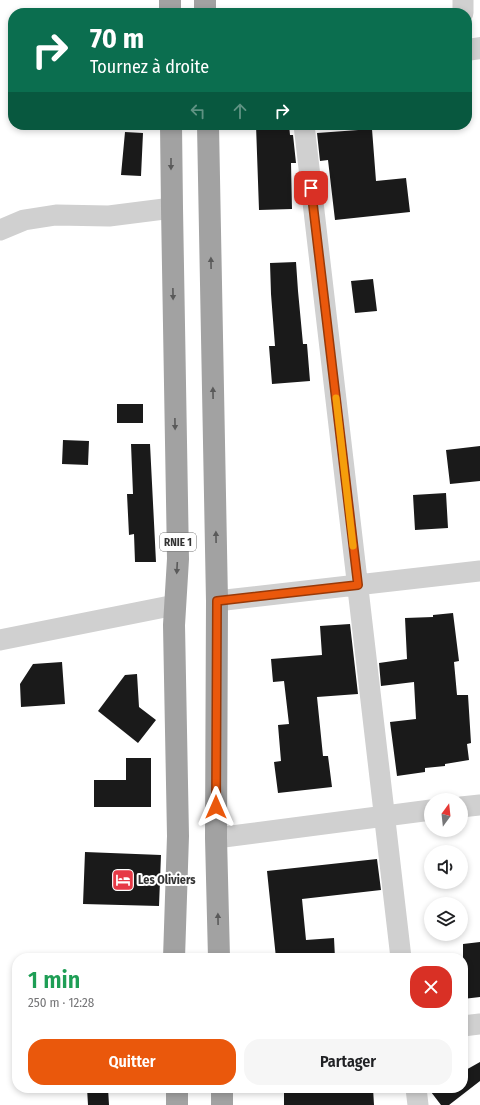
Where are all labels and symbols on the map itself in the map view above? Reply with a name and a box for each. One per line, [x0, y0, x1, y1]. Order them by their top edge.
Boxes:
one-way arrow [168, 158, 174, 171]
pin [294, 171, 328, 205]
one-way arrow [208, 256, 214, 269]
one-way arrow [170, 288, 176, 301]
one-way arrow [210, 386, 216, 399]
one-way arrow [172, 418, 179, 430]
one-way arrow [212, 531, 219, 543]
road number: RNIE 1 [160, 533, 196, 551]
one-way arrow [174, 562, 181, 574]
position arrow [195, 786, 237, 828]
north arrow [424, 793, 468, 837]
hotel icon: Les Oliviers [110, 867, 136, 893]
place label: Les Oliviers [138, 873, 196, 887]
one-way arrow [215, 912, 221, 925]

